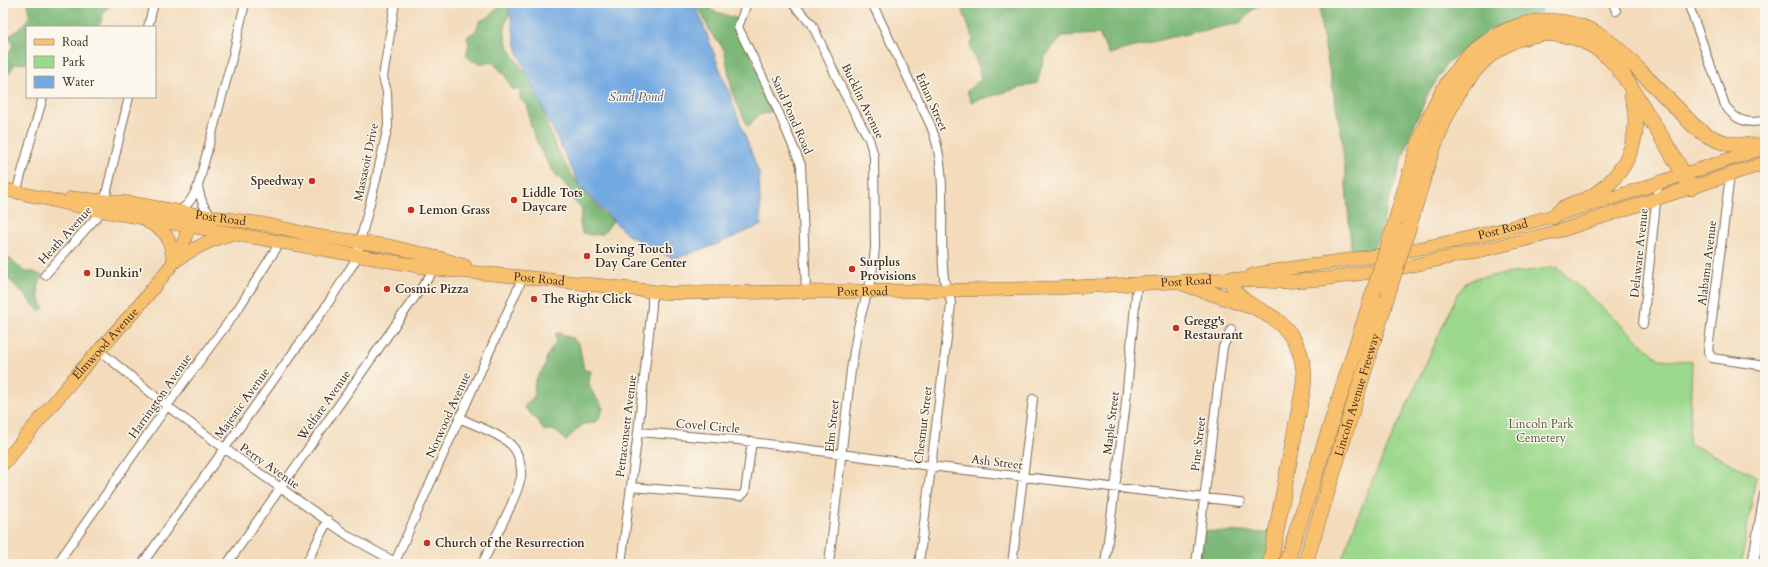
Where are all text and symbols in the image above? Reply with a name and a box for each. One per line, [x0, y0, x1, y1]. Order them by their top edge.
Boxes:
legend [26, 26, 156, 98]
text: Road [62, 34, 89, 50]
text: Park [62, 54, 86, 70]
street label: Bucklin Avenue [838, 61, 888, 141]
street label: Ethan Street [912, 70, 952, 134]
street label: Sand Pond Road [768, 73, 817, 157]
text: Water [61, 74, 95, 90]
water label: Sand Pond [609, 88, 664, 106]
street label: Massasoit Drive [350, 121, 382, 203]
place label: Speedway [251, 173, 304, 189]
marker: Speedway [307, 176, 317, 186]
place label: Liddle Tots Daycare [522, 185, 583, 215]
marker: Liddle Tots Daycare [509, 195, 519, 205]
street label: Heath Avenue [35, 202, 95, 268]
place label: Lemon Grass [419, 202, 490, 218]
marker: Lemon Grass [406, 205, 416, 215]
street label: Post Road [194, 207, 247, 230]
street label: Delaware Avenue [1626, 207, 1652, 299]
street label: Post Road [1476, 215, 1530, 243]
street label: Alabama Avenue [1694, 219, 1720, 307]
place label: Loving Touch Day Care Center [595, 241, 687, 271]
marker: Loving Touch Day Care Center [582, 251, 592, 261]
place label: Surplus Provisions [860, 254, 916, 284]
marker: Surplus Provisions [847, 264, 857, 274]
place label: Dunkin' [95, 265, 142, 281]
marker: Dunkin' [82, 268, 92, 278]
street label: Post Road [513, 268, 566, 290]
street label: Post Road [1160, 272, 1213, 291]
place label: Cosmic Pizza [395, 281, 469, 297]
street label: Post Road [837, 283, 889, 300]
marker: Cosmic Pizza [382, 284, 392, 294]
place label: The Right Click [542, 291, 632, 307]
marker: The Right Click [529, 294, 539, 304]
street label: Elmwood Avenue [69, 304, 142, 383]
place label: Gregg's Restaurant [1184, 313, 1244, 343]
marker: Gregg's Restaurant [1171, 323, 1181, 333]
street label: Lincoln Avenue Freeway [1330, 331, 1383, 458]
street label: Harrington Avenue [125, 350, 195, 442]
street label: Majestic Avenue [211, 364, 273, 442]
street label: Welfare Avenue [293, 367, 354, 444]
street label: Norwood Avenue [422, 370, 474, 460]
street label: Pettaconsett Avenue [612, 374, 640, 478]
street label: Chestnut Street [910, 385, 936, 465]
street label: Maple Street [1099, 390, 1123, 455]
street label: Elm Street [821, 399, 843, 453]
street label: Covel Circle [675, 415, 741, 437]
street label: Pine Street [1187, 416, 1209, 472]
park label: Lincoln Park Cemetery [1508, 416, 1574, 446]
street label: Perry Avenue [237, 439, 303, 493]
street label: Ash Street [971, 451, 1024, 473]
place label: Church of the Resurrection [435, 535, 585, 551]
marker: Church of the Resurrection [422, 538, 432, 548]

